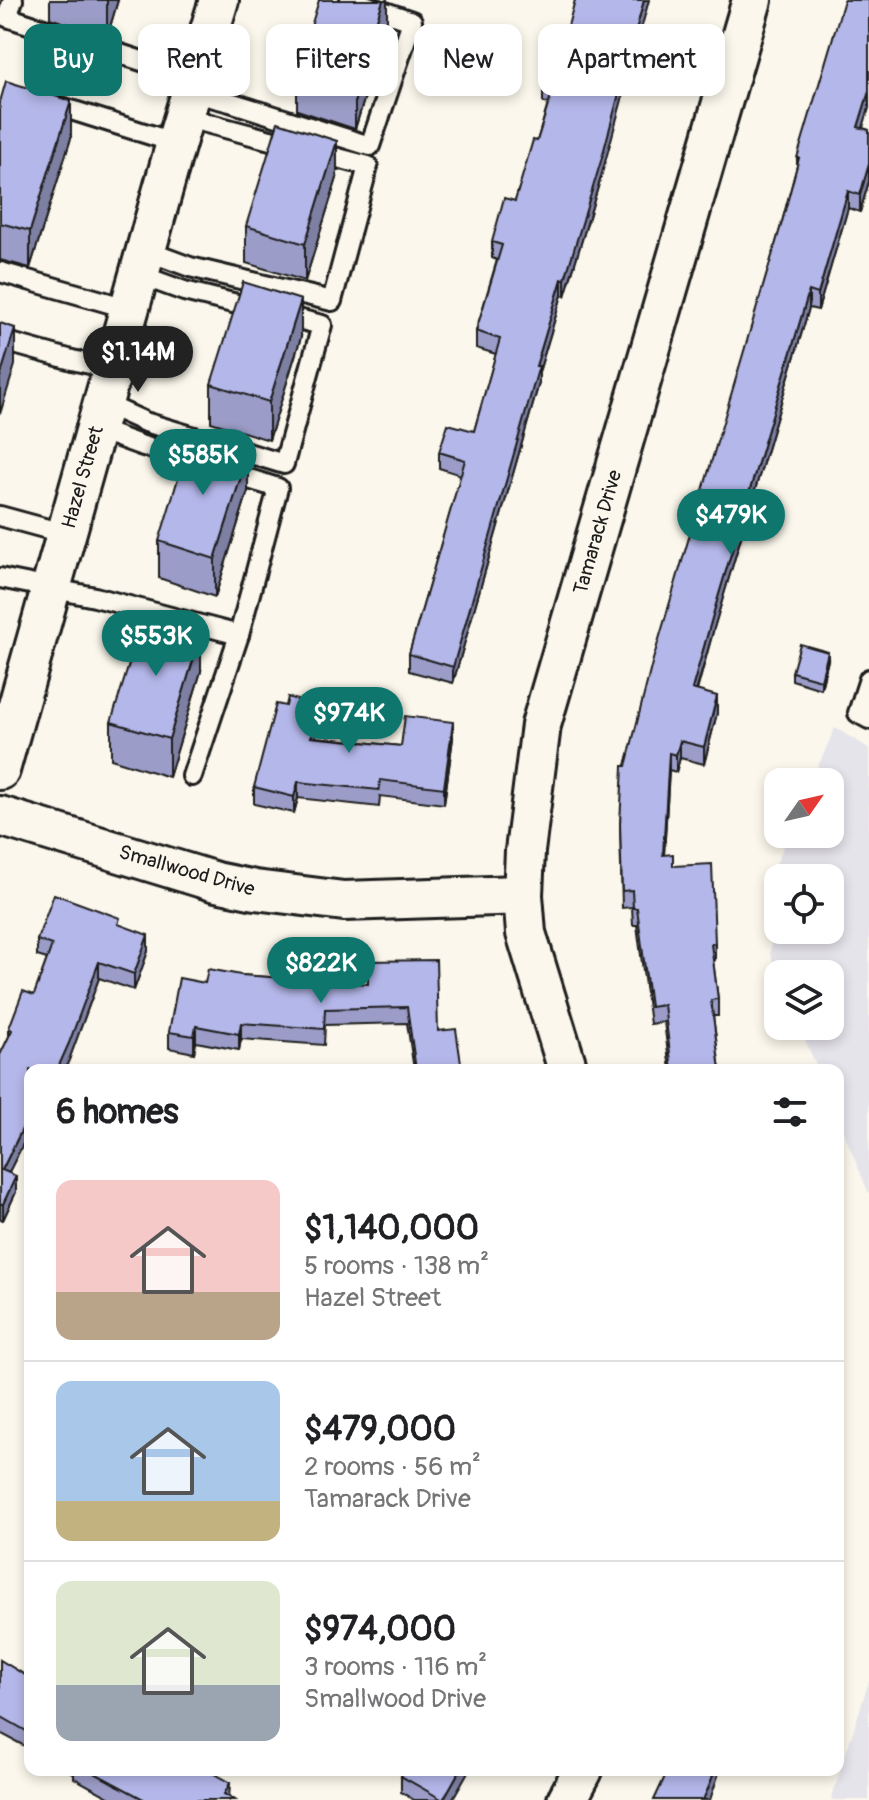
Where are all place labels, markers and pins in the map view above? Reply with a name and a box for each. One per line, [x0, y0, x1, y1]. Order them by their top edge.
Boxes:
pin: $1.14M [73, 326, 203, 394]
pin: $585K [147, 429, 259, 497]
pin: $479K [675, 489, 787, 557]
pin: $553K [100, 610, 212, 678]
pin: $974K [293, 687, 405, 755]
pin: $822K [265, 937, 377, 1005]

